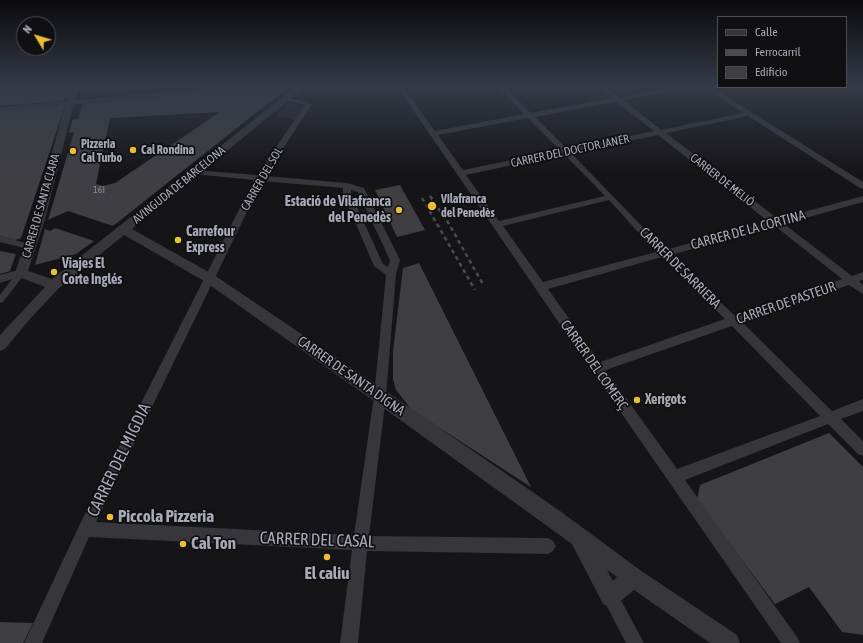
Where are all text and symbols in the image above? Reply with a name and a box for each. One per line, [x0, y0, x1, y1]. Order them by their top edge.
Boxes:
north arrow [16, 16, 56, 56]
legend [717, 16, 847, 88]
text: N [21, 23, 34, 35]
text: Calle [755, 25, 778, 39]
text: Ferrocarril [755, 45, 801, 59]
text: Edificio [755, 65, 787, 79]
street label: CARRER DEL DOCTOR JANER [509, 131, 631, 171]
place label: Pizzeria Cal Turbo [81, 137, 122, 165]
street label: AVINGUDA DE BARCELONA [130, 143, 228, 227]
place label: Cal Rondina [141, 143, 194, 157]
marker: Cal Rondina [128, 145, 138, 155]
street label: CARRER DEL SOL [238, 145, 286, 213]
marker: Pizzeria Cal Turbo [68, 146, 78, 156]
street label: CARRER DE MELIÓ [687, 151, 757, 209]
street label: CARRER DE SANTA CLARA [19, 152, 63, 260]
house number: 16I [93, 184, 105, 196]
place label: Vilafranca del Penedès [441, 192, 495, 220]
place label: Estació de Vilafranca del Penedès [285, 194, 391, 226]
marker: Vilafranca del Penedès [426, 200, 438, 212]
marker: Estació de Vilafranca del Penedès [394, 205, 404, 215]
street label: CARRER DE LA CORTINA [689, 207, 807, 253]
place label: Carrefour Express [186, 224, 235, 256]
street label: CARRER DE SARRIERA [636, 224, 724, 312]
marker: Carrefour Express [173, 235, 183, 245]
place label: Viajes El Corte Inglés [62, 256, 122, 288]
marker: Viajes El Corte Inglés [49, 267, 59, 277]
street label: CARRER DE PASTEUR [734, 278, 838, 328]
street label: CARRER DEL COMERÇ [557, 317, 631, 413]
street label: CARRER DE SANTA DIGNA [294, 333, 408, 419]
place label: Xerigots [645, 392, 686, 408]
marker: Xerigots [632, 395, 642, 405]
street label: CARRER DEL MIGDIA [83, 400, 155, 520]
place label: Piccola Pizzeria [118, 507, 214, 527]
marker: Piccola Pizzeria [105, 512, 115, 522]
street label: CARRER DEL CASAL [259, 528, 375, 552]
place label: Cal Ton [191, 534, 236, 554]
marker: Cal Ton [178, 539, 188, 549]
marker: El caliu [322, 552, 332, 562]
place label: El caliu [305, 564, 349, 584]

